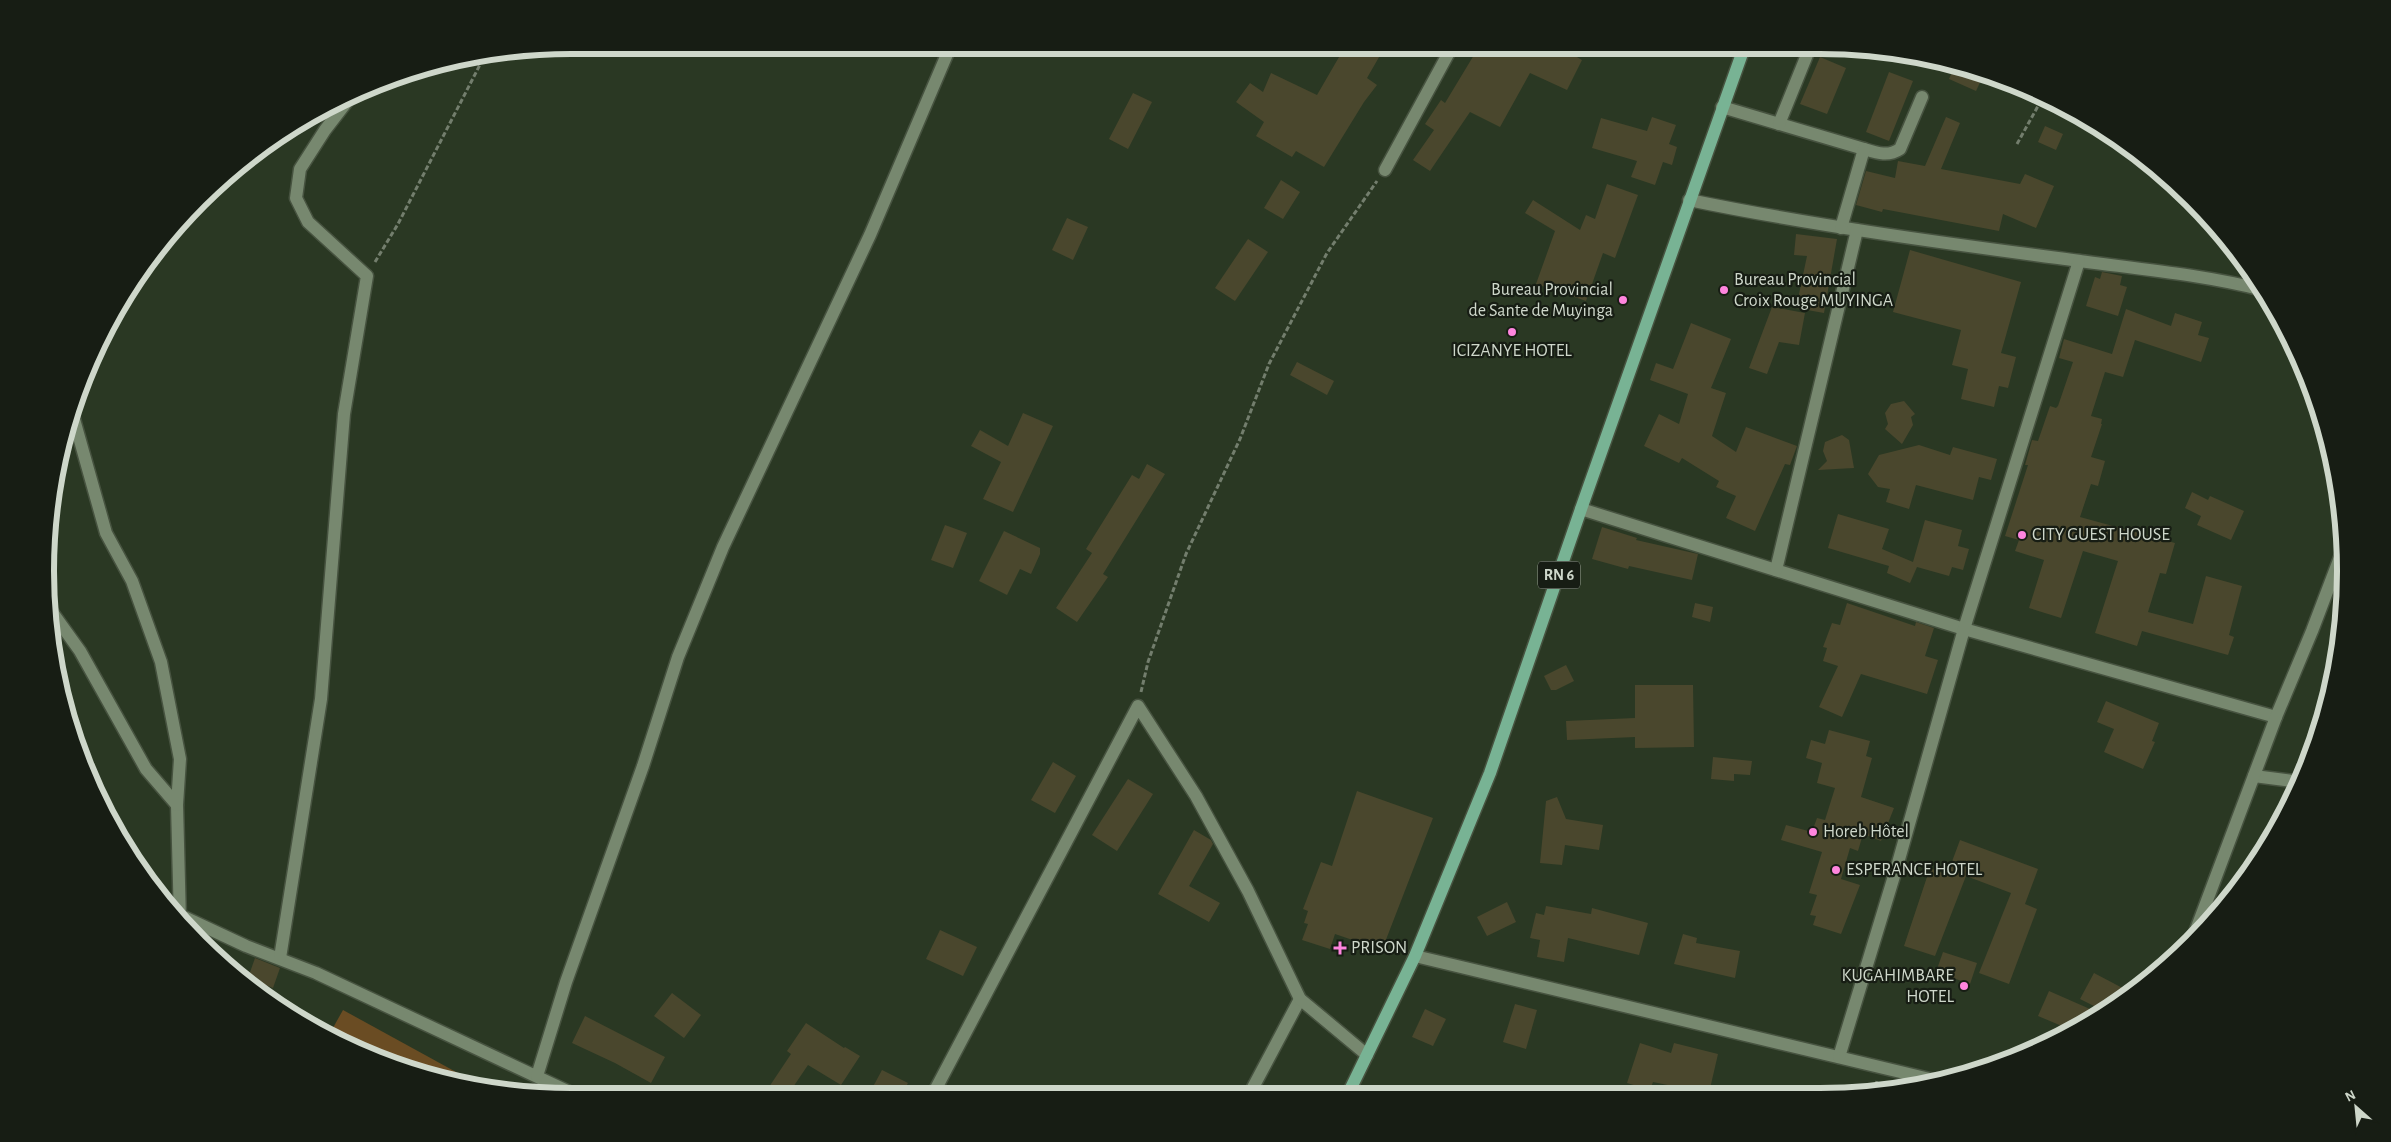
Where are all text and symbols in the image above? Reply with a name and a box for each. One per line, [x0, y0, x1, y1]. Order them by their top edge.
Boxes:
place label: Bureau Provincial Croix Rouge MUYINGA [1734, 271, 1894, 310]
place label: Bureau Provincial de Sante de Muyinga [1469, 281, 1613, 320]
marker: Bureau Provincial Croix Rouge MUYINGA [1718, 284, 1730, 296]
marker: Bureau Provincial de Sante de Muyinga [1617, 294, 1629, 306]
marker: ICIZANYE HOTEL [1506, 326, 1518, 338]
place label: ICIZANYE HOTEL [1452, 342, 1572, 360]
place label: CITY GUEST HOUSE [2032, 526, 2170, 544]
marker: CITY GUEST HOUSE [2016, 529, 2028, 541]
road number: RN 6 [1538, 562, 1580, 588]
place label: Horeb Hôtel [1823, 823, 1909, 841]
marker: Horeb Hôtel [1807, 826, 1819, 838]
place label: ESPERANCE HOTEL [1846, 861, 1983, 879]
marker: ESPERANCE HOTEL [1830, 864, 1842, 876]
place label: PRISON [1351, 939, 1407, 957]
marker: PRISON [1333, 941, 1347, 955]
place label: KUGAHIMBARE HOTEL [1842, 967, 1955, 1006]
marker: KUGAHIMBARE HOTEL [1958, 980, 1970, 992]
north arrow [2331, 1082, 2381, 1132]
text: N [2343, 1088, 2358, 1105]

